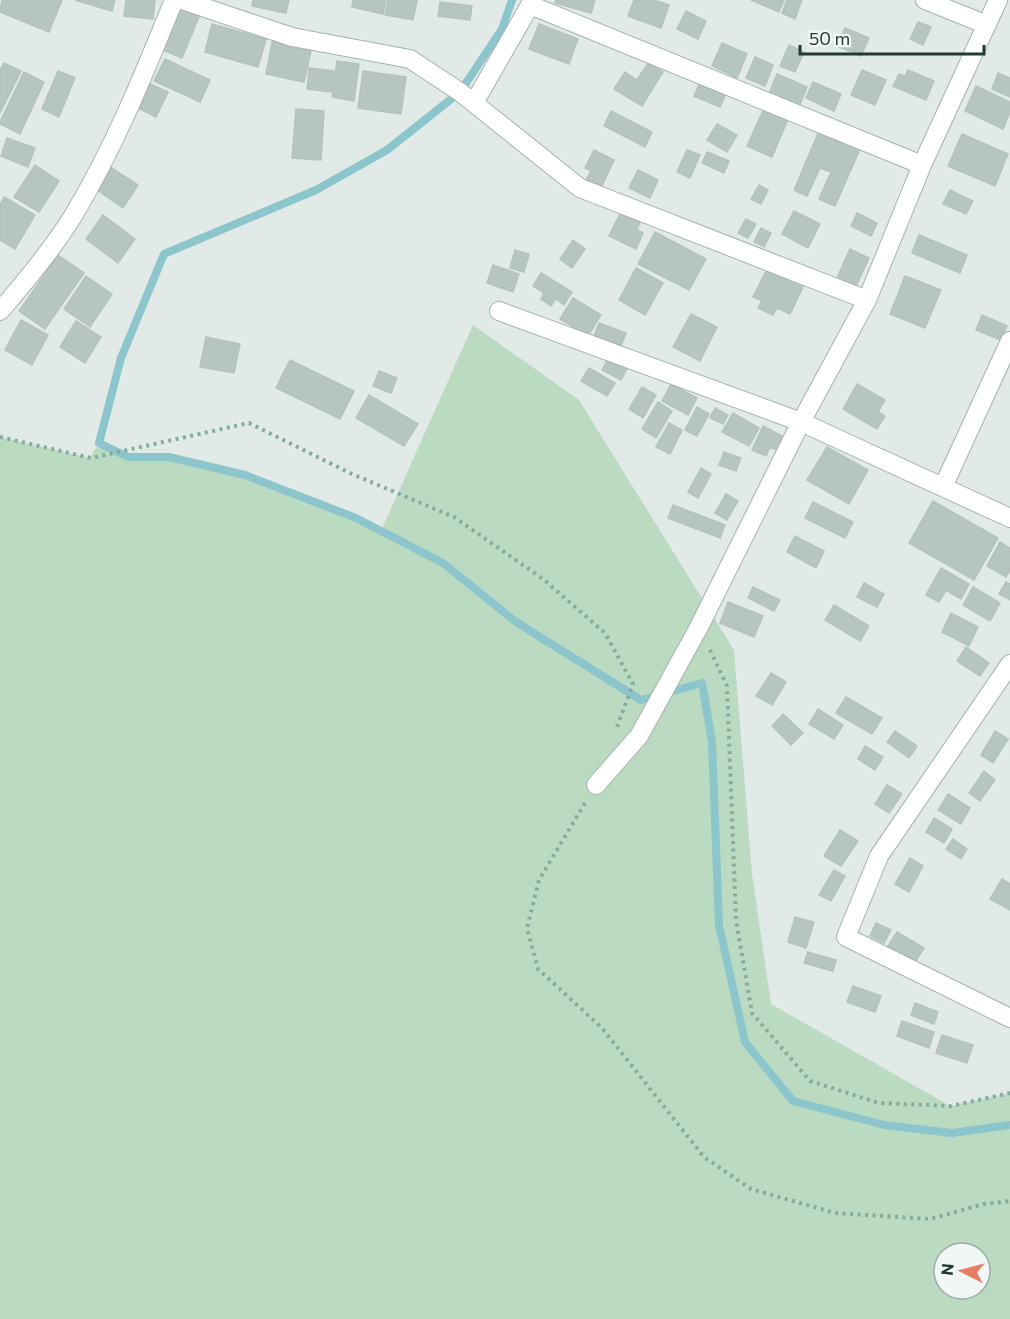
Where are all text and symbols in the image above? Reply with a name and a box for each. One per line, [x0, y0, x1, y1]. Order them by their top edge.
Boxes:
scale bar [800, 18, 984, 56]
text: 50 m [809, 27, 850, 49]
north arrow [932, 1241, 992, 1301]
text: N [937, 1262, 957, 1276]

